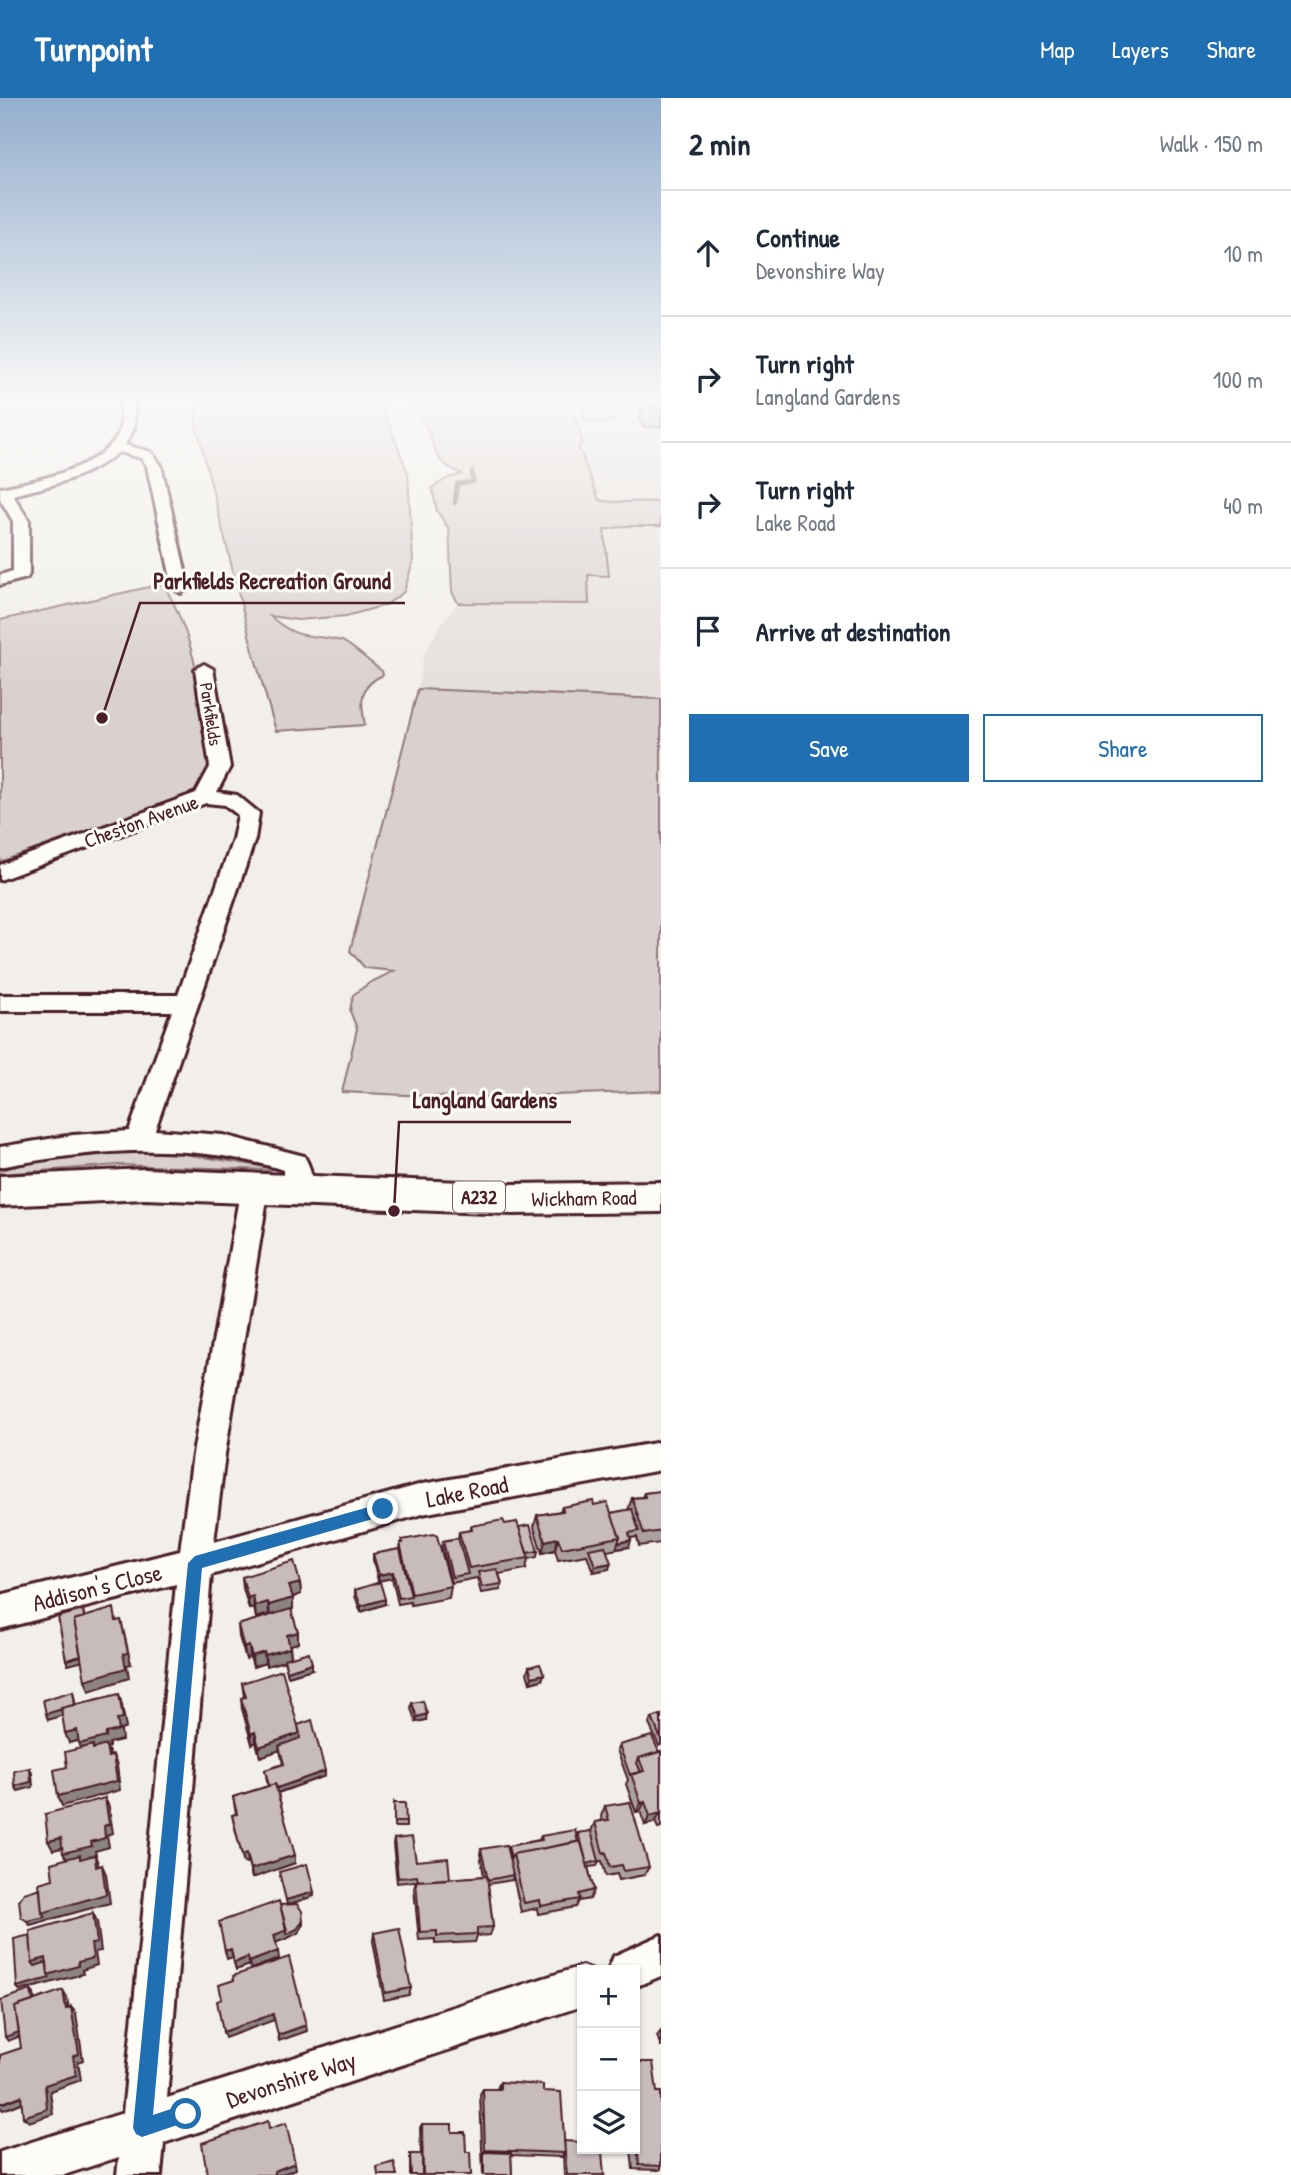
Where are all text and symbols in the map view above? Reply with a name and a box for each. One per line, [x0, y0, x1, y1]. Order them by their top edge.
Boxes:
text: Turnpoint [35, 27, 152, 71]
text: Map [1040, 33, 1074, 65]
text: Layers [1112, 33, 1169, 65]
text: Share [1207, 33, 1256, 65]
text: 2 min [689, 124, 751, 164]
text: Walk · 150 m [1160, 128, 1263, 159]
text: Continue [756, 220, 840, 255]
icon: ahead [689, 234, 727, 272]
text: 10 m [1223, 238, 1263, 269]
text: Devonshire Way [756, 255, 885, 286]
text: Turn right [756, 346, 854, 381]
icon: right [689, 360, 727, 398]
text: 100 m [1213, 364, 1263, 395]
text: Langland Gardens [756, 381, 900, 412]
text: Turn right [756, 472, 854, 507]
icon: right [689, 486, 727, 524]
text: 40 m [1223, 490, 1263, 521]
text: Lake Road [756, 507, 835, 538]
callout: Parkfields Recreation Ground [140, 559, 405, 603]
text: Parkfields Recreation Ground [153, 565, 391, 596]
icon: arrive [689, 612, 727, 650]
text: Arrive at destination [756, 614, 951, 649]
street label: Parkfields [194, 681, 228, 747]
button: Save [689, 714, 969, 782]
button: Share [983, 714, 1263, 782]
street label: Cheston Avenue [80, 787, 202, 855]
callout: Langland Gardens [399, 1078, 571, 1122]
text: Langland Gardens [413, 1084, 557, 1116]
road number: A232 [453, 1182, 505, 1212]
street label: Wickham Road [531, 1183, 637, 1213]
street label: Lake Road [423, 1467, 511, 1515]
route end [367, 1493, 398, 1524]
street label: Addison's Close [29, 1555, 165, 1619]
map controls [577, 1965, 640, 2154]
button: + [577, 1965, 640, 2028]
button: − [577, 2028, 640, 2091]
street label: Devonshire Way [222, 2043, 360, 2115]
button: layers [577, 2091, 640, 2154]
route start [170, 2098, 201, 2129]

